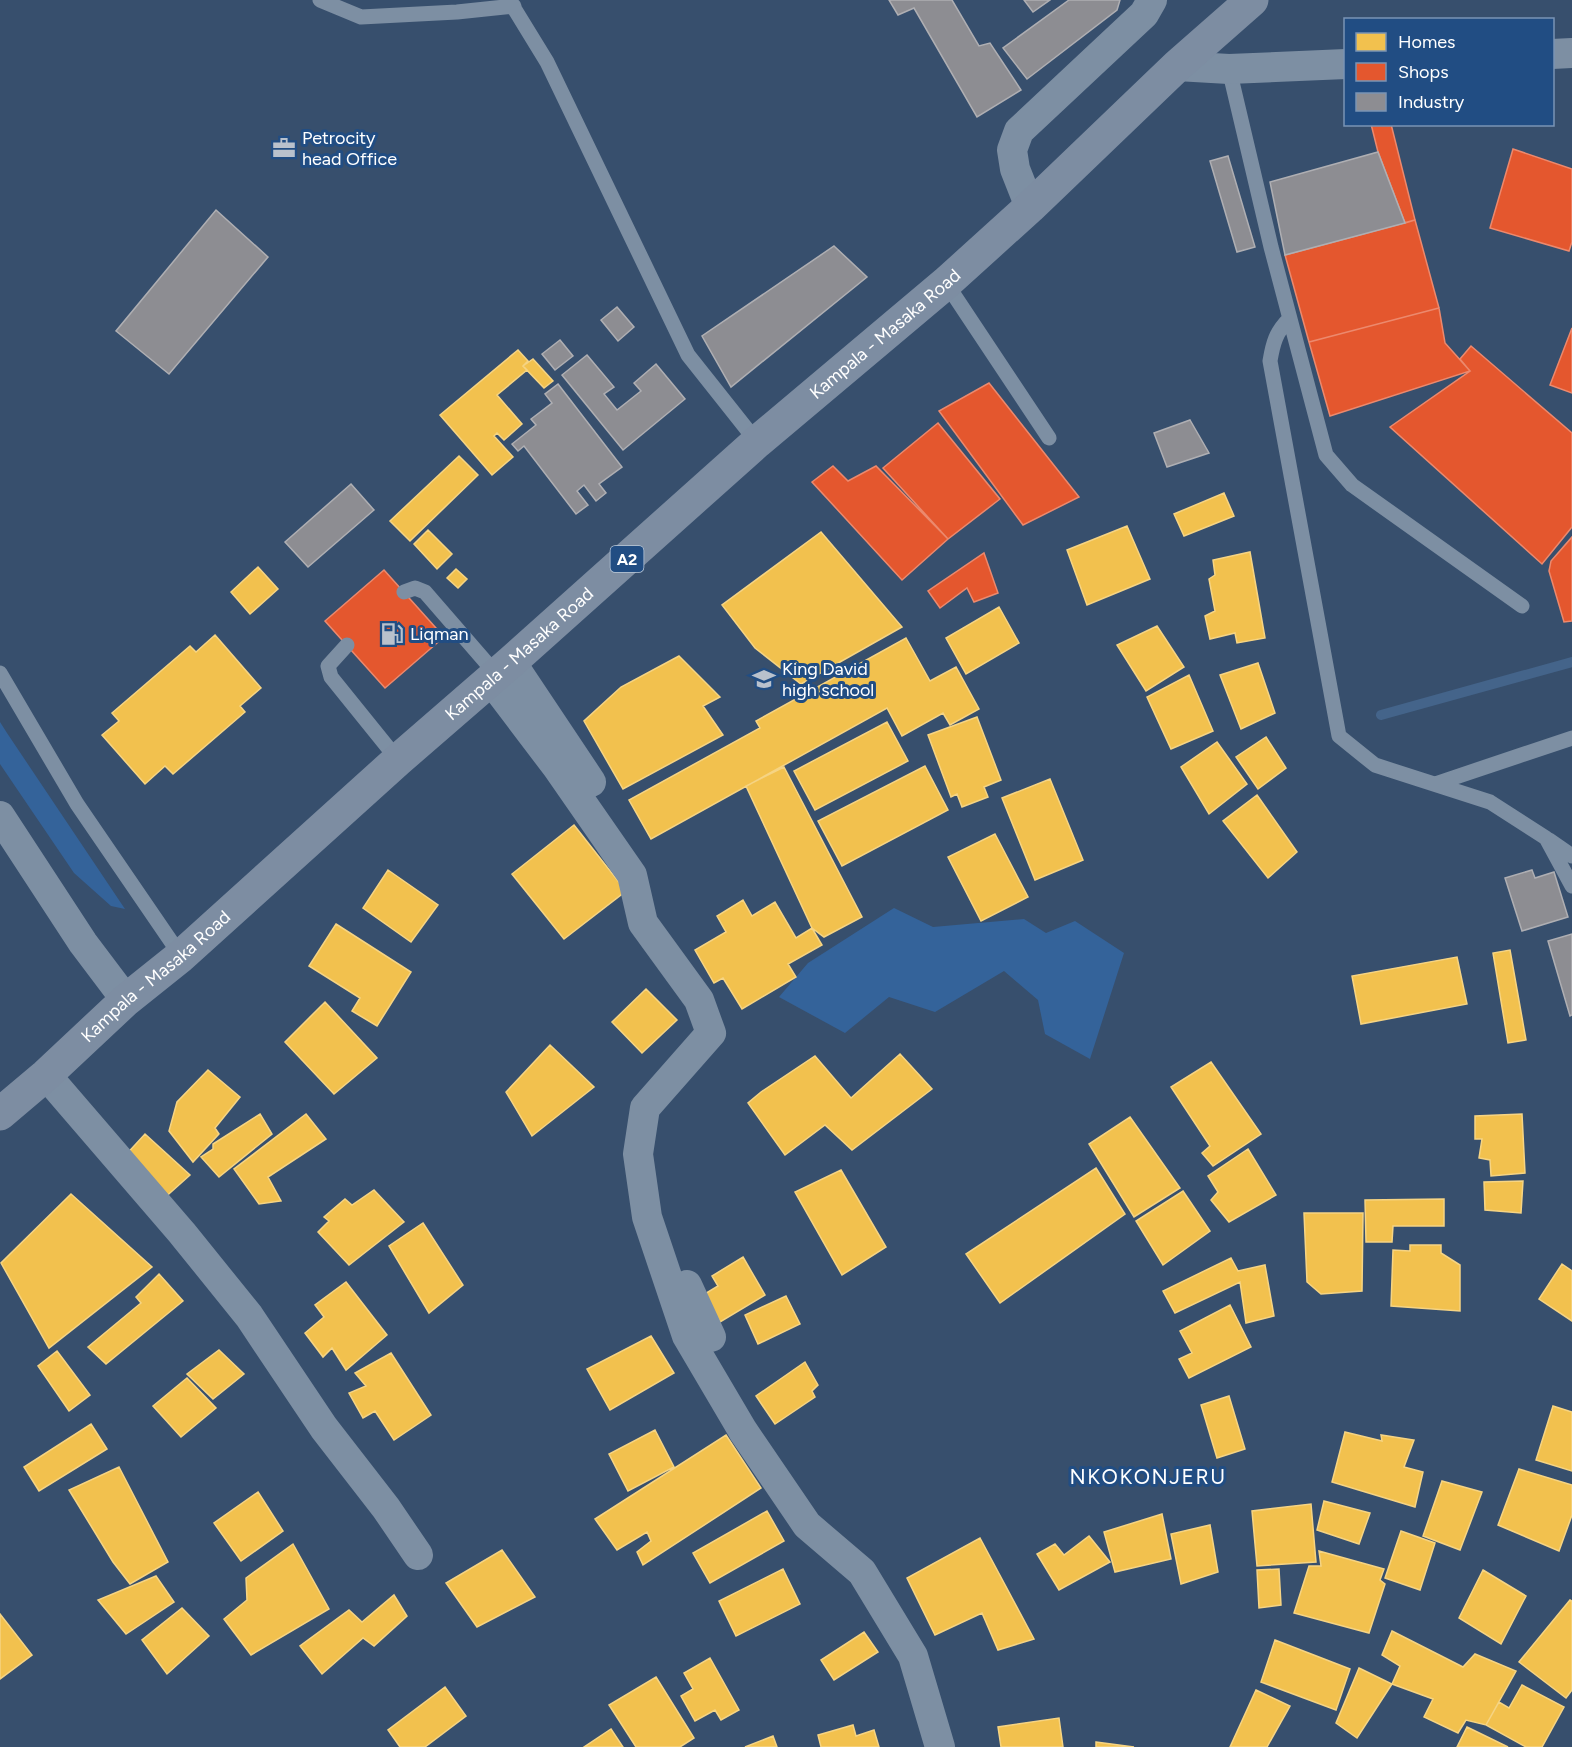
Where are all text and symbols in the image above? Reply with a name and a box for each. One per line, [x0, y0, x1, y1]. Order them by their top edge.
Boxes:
legend [1344, 18, 1554, 126]
text: Homes [1398, 31, 1456, 53]
text: Shops [1398, 61, 1449, 83]
text: Industry [1398, 91, 1465, 113]
place label: Petrocity head Office [302, 127, 397, 170]
office icon: Petrocity head Office [271, 135, 297, 161]
street label: Kampala - Masaka Road [805, 264, 965, 404]
road number: A2 [610, 546, 644, 572]
street label: Kampala - Masaka Road [441, 583, 598, 725]
fuel station icon: Liqman [379, 621, 405, 647]
place label: Liqman [410, 623, 468, 645]
place label: King David high school [782, 658, 874, 701]
school or university icon: King David high school [751, 666, 777, 692]
street label: Kampala - Masaka Road [77, 906, 235, 1047]
district label: NKOKONJERU [1070, 1464, 1226, 1489]

